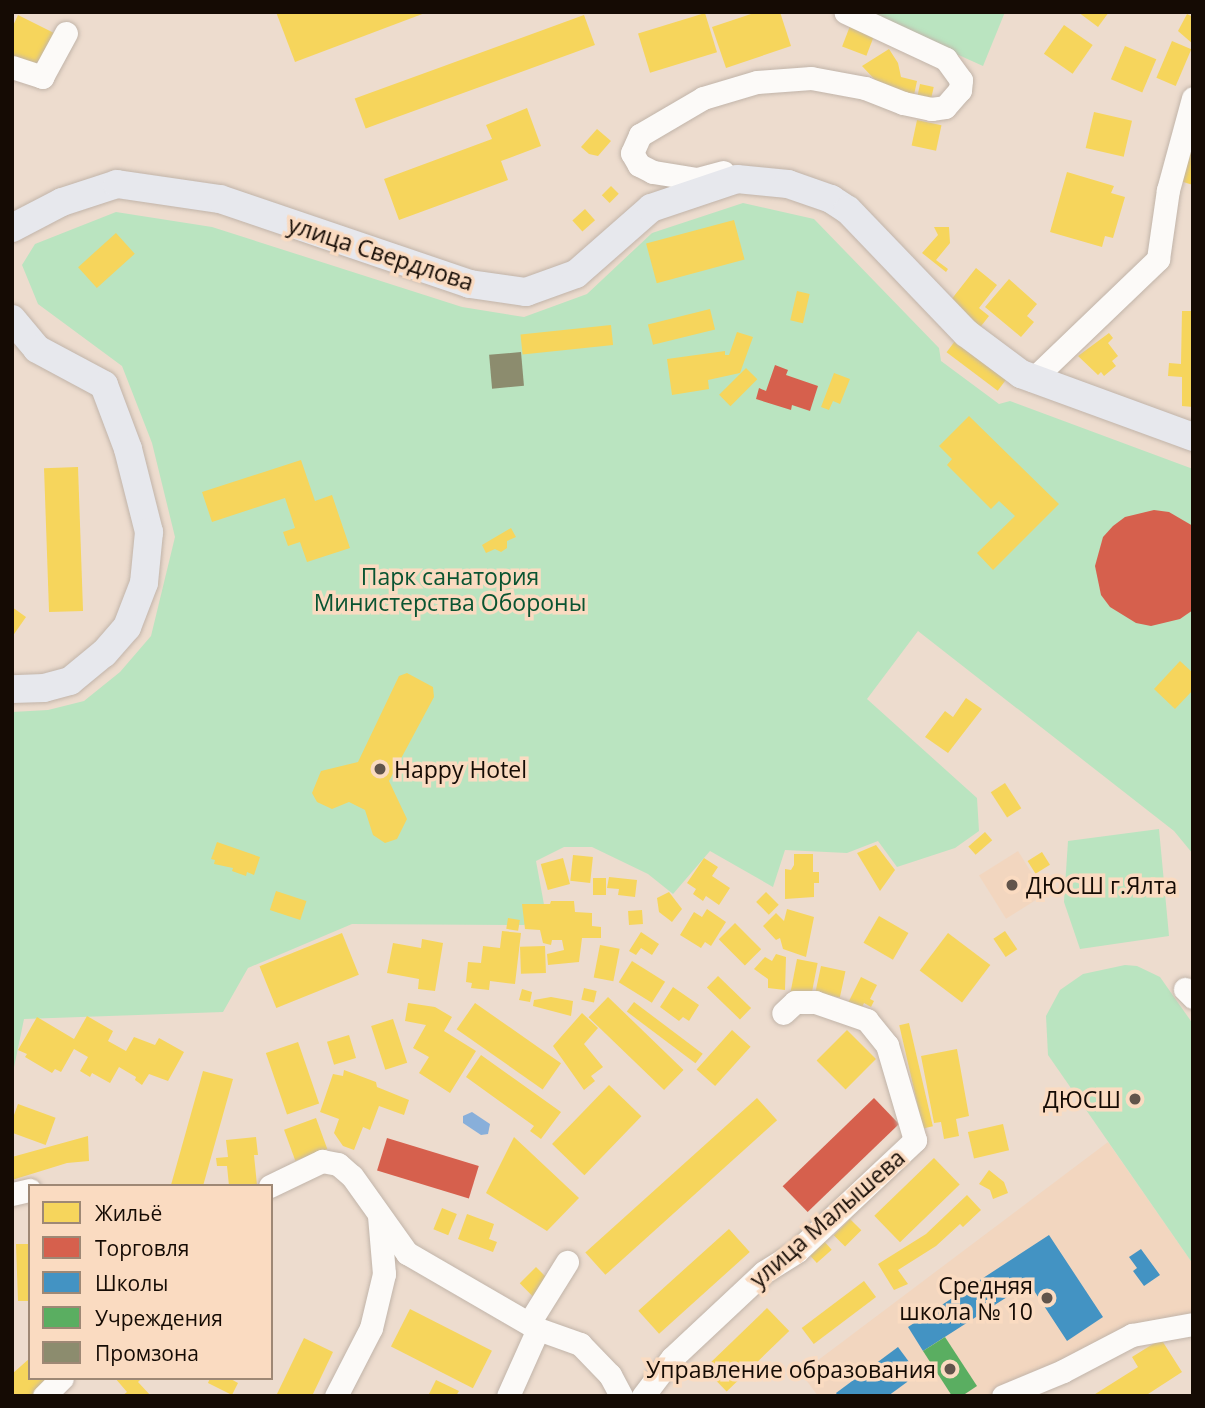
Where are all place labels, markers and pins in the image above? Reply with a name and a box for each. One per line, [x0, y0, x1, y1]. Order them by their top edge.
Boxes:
place label: Happy Hotel [394, 755, 527, 783]
marker: Happy Hotel [372, 761, 388, 777]
place label: ДЮСШ г.Ялта [1026, 871, 1177, 899]
marker: ДЮСШ г.Ялта [1004, 877, 1020, 893]
place label: ДЮСШ [1043, 1085, 1121, 1113]
marker: ДЮСШ [1127, 1091, 1143, 1107]
place label: Средняя школа № 10 [899, 1271, 1033, 1325]
marker: Средняя школа № 10 [1039, 1290, 1055, 1306]
place label: Управление образования [646, 1355, 936, 1383]
marker: Управление образования [942, 1361, 958, 1377]

